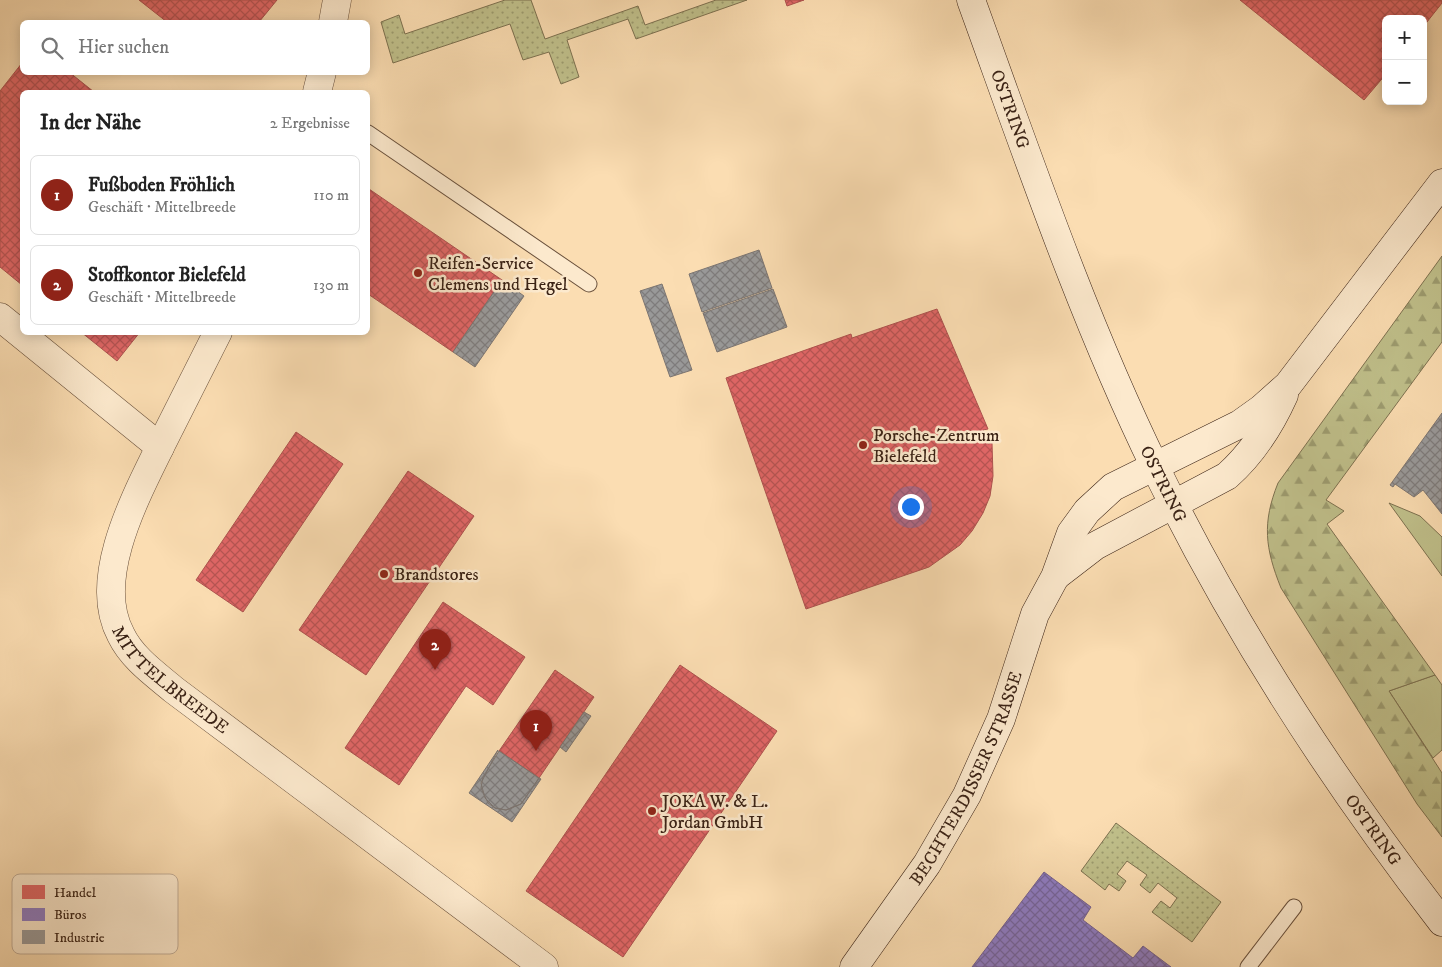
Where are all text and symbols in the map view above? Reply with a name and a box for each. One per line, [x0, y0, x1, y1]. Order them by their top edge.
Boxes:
map controls [1382, 15, 1427, 105]
button: + [1382, 15, 1427, 60]
search box [20, 20, 370, 75]
icon: search [38, 34, 66, 62]
text: Hier suchen [78, 36, 169, 59]
button: − [1382, 60, 1427, 105]
street label: OSTRING [985, 67, 1034, 152]
text: In der Nähe [40, 110, 141, 136]
text: 2 Ergebnisse [270, 113, 350, 133]
text: Fußboden Fröhlich [88, 174, 235, 197]
text: 1 [54, 185, 60, 205]
text: 110 m [313, 185, 349, 205]
text: Geschäft · Mittelbreede [88, 197, 236, 217]
place label: Reifen-Service Clemens und Hegel [428, 253, 568, 296]
text: Stoffkontor Bielefeld [88, 264, 246, 287]
marker: Reifen-Service Clemens und Hegel [412, 267, 424, 279]
text: 2 [53, 275, 61, 295]
text: 130 m [313, 275, 349, 295]
text: Geschäft · Mittelbreede [88, 287, 236, 307]
place label: Porsche-Zentrum Bielefeld [873, 425, 999, 468]
marker: Porsche-Zentrum Bielefeld [857, 439, 869, 451]
street label: OSTRING [1134, 442, 1191, 526]
your location [898, 494, 924, 520]
place label: Brandstores [394, 564, 479, 586]
marker: Brandstores [378, 568, 390, 580]
street label: MITTELBREEDE [106, 622, 233, 739]
pin: 2 [419, 629, 451, 670]
street label: BECHTERDISSER STRASSE [905, 668, 1028, 890]
pin: 1 [520, 710, 552, 751]
street label: OSTRING [1340, 790, 1406, 871]
place label: JOKA W. & L. Jordan GmbH [660, 791, 768, 834]
marker: JOKA W. & L. Jordan GmbH [646, 805, 658, 817]
legend [12, 874, 178, 954]
text: Handel [54, 884, 97, 902]
text: Büros [54, 906, 87, 924]
text: Industrie [54, 929, 105, 947]

